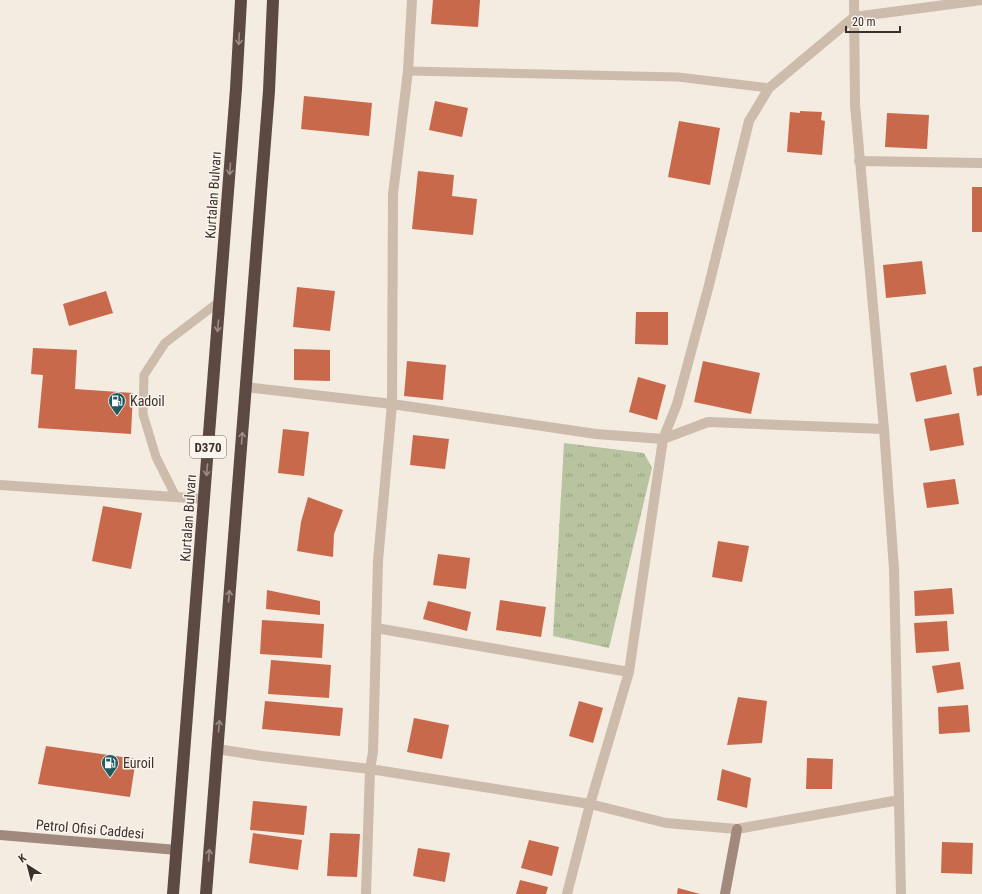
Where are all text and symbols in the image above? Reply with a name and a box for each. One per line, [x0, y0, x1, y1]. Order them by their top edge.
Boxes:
scale bar [846, 8, 900, 34]
text: 20 m [852, 15, 876, 29]
one-way arrow [235, 32, 243, 45]
street label: Kurtalan Bulvarı [202, 151, 224, 239]
one-way arrow [227, 162, 234, 175]
one-way arrow [214, 319, 221, 332]
fuel station icon: Kadoil [107, 391, 127, 416]
place label: Kadoil [130, 393, 165, 409]
one-way arrow [238, 432, 245, 445]
road number: D370 [190, 436, 226, 458]
one-way arrow [203, 463, 210, 476]
street label: Kurtalan Bulvarı [177, 474, 199, 562]
one-way arrow [226, 590, 233, 603]
one-way arrow [215, 719, 223, 732]
fuel station icon: Euroil [100, 753, 120, 778]
place label: Euroil [123, 755, 154, 771]
street label: Petrol Ofisi Caddesi [35, 816, 145, 842]
north arrow [8, 846, 48, 886]
one-way arrow [205, 849, 212, 862]
text: K [16, 851, 29, 865]

